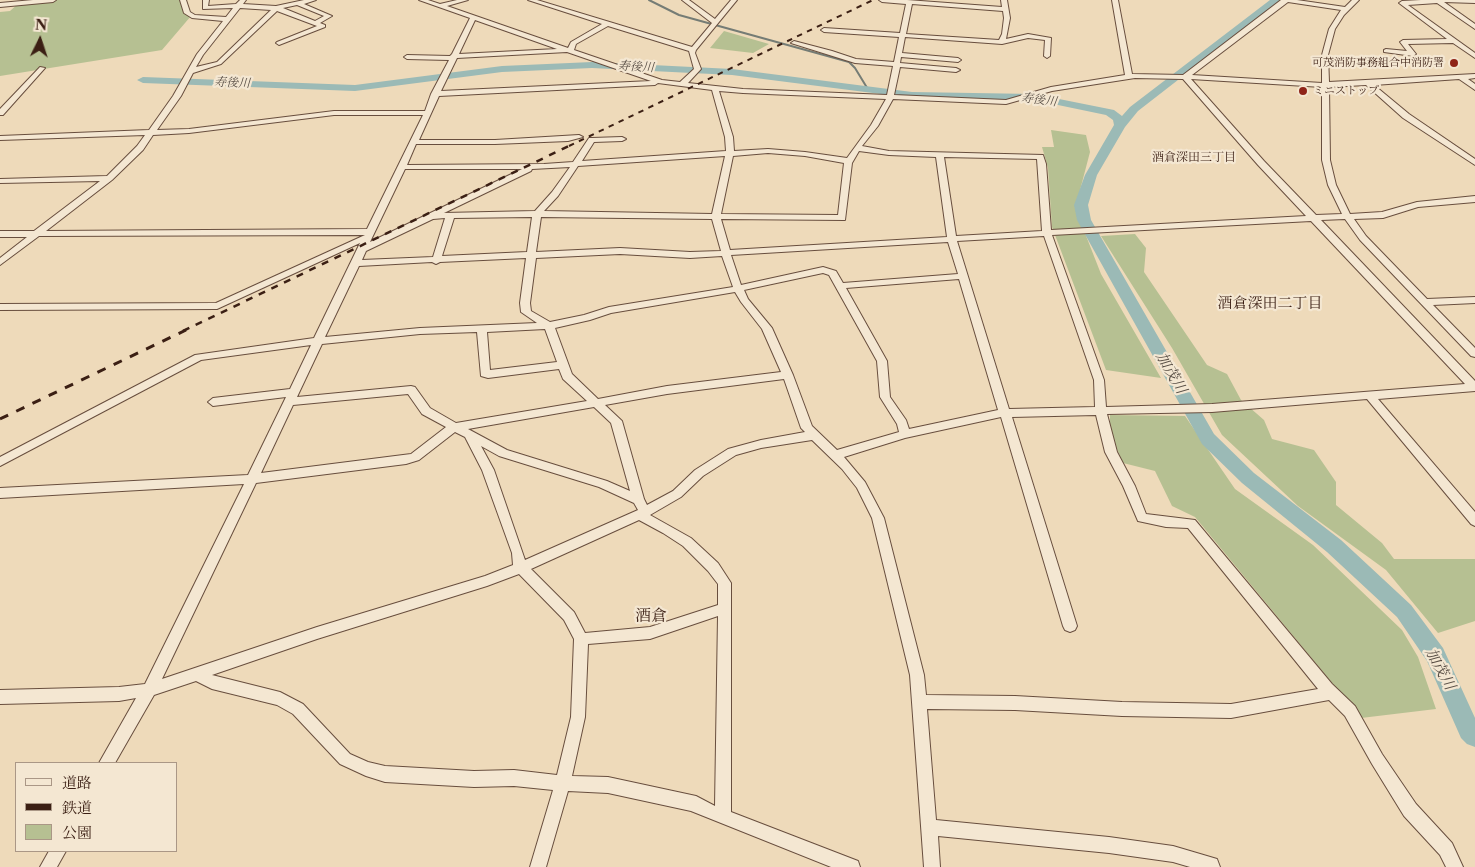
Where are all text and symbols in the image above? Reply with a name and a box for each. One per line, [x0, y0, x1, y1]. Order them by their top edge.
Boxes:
north arrow [15, 15, 65, 65]
text: N [34, 16, 48, 34]
place label: 可茂消防事務組合中消防署 [1312, 56, 1444, 70]
marker: 可茂消防事務組合中消防署 [1448, 57, 1460, 69]
water label: 寿後川 [618, 59, 654, 75]
water label: 寿後川 [214, 75, 250, 91]
place label: ミニストップ [1313, 84, 1379, 98]
marker: ミニストップ [1297, 85, 1309, 97]
water label: 寿後川 [1020, 91, 1058, 109]
district label: 酒倉深田三丁目 [1152, 151, 1236, 165]
district label: 酒倉深田二丁目 [1218, 295, 1322, 313]
water label: 加茂川 [1152, 349, 1190, 397]
district label: 酒倉 [635, 606, 667, 626]
water label: 加茂川 [1421, 645, 1459, 693]
legend [15, 762, 178, 852]
text: 道路 [62, 773, 92, 792]
text: 鉄道 [62, 798, 92, 817]
text: 公園 [62, 823, 92, 842]

